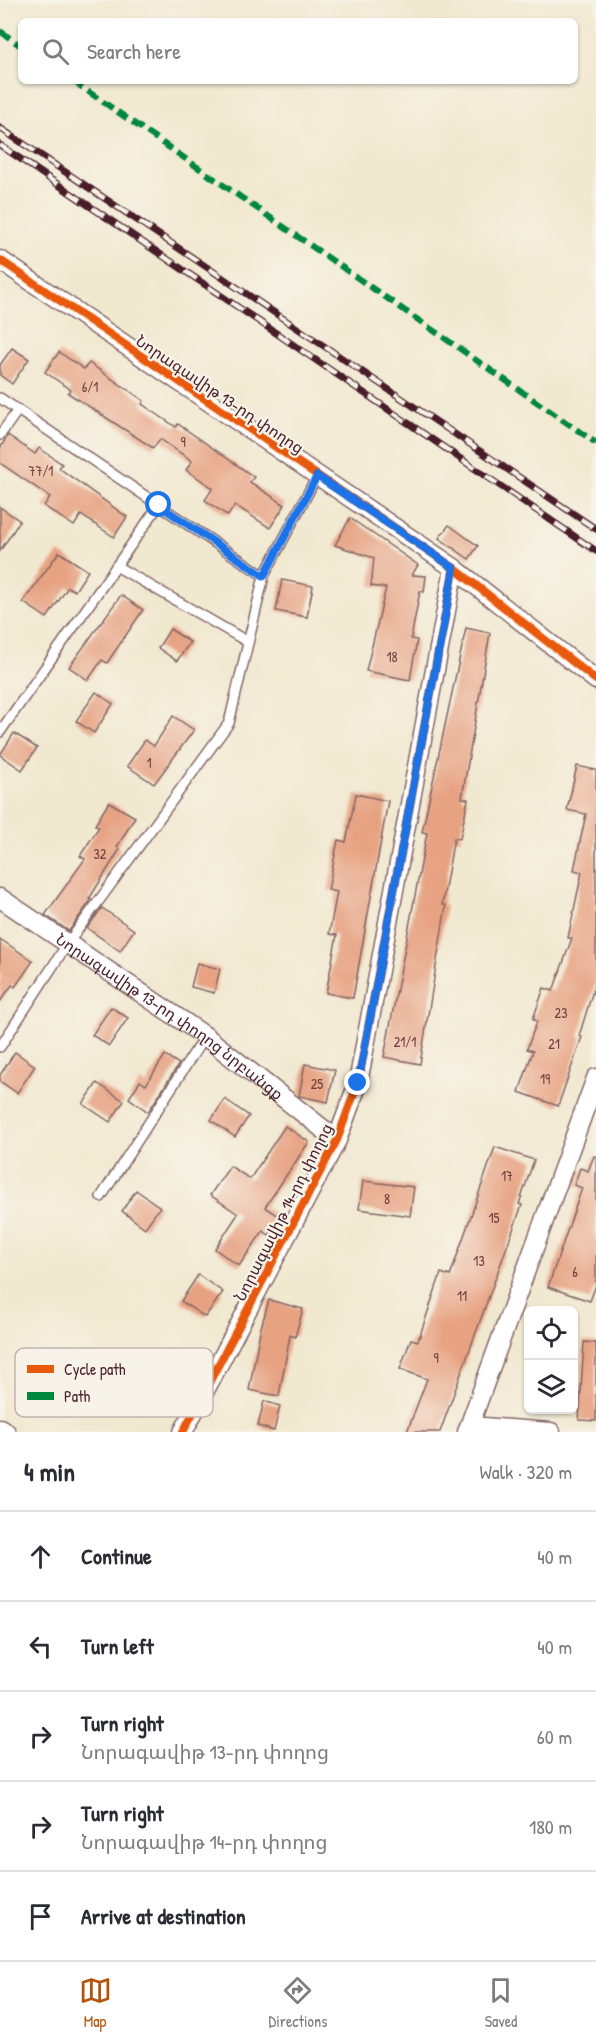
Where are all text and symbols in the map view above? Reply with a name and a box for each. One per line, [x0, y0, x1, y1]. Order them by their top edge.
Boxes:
search box [18, 18, 578, 84]
icon: search [39, 35, 72, 68]
text: Search here [87, 36, 181, 66]
street label: Նորագավիթ 13-րդ փողոց [132, 329, 308, 459]
house number: 6/1 [82, 377, 98, 396]
house number: 9 [180, 432, 186, 451]
house number: 77/1 [29, 461, 53, 480]
route start [145, 491, 171, 517]
house number: 18 [386, 647, 398, 666]
house number: 1 [146, 753, 152, 772]
house number: 32 [94, 844, 107, 863]
street label: Նորագավիթ 13-րդ փողոց նրբանցք [52, 928, 288, 1105]
house number: 23 [555, 1003, 567, 1022]
house number: 21/1 [394, 1032, 416, 1051]
house number: 21 [548, 1034, 560, 1053]
route end [344, 1069, 370, 1095]
house number: 19 [540, 1069, 550, 1088]
house number: 25 [311, 1074, 323, 1093]
street label: Նորագավիթ 14-րդ փողոց [228, 1119, 338, 1305]
house number: 17 [501, 1166, 513, 1185]
house number: 8 [384, 1189, 390, 1208]
house number: 15 [488, 1208, 500, 1227]
house number: 13 [473, 1251, 485, 1270]
house number: 6 [572, 1262, 578, 1281]
house number: 11 [457, 1286, 467, 1305]
map controls [524, 1306, 578, 1414]
button: locate [524, 1306, 578, 1360]
legend [15, 1348, 213, 1417]
house number: 9 [433, 1348, 439, 1367]
text: Cycle path [64, 1358, 126, 1380]
button: layers [524, 1360, 578, 1414]
text: Path [64, 1385, 90, 1407]
text: 4 min [24, 1454, 75, 1489]
text: Walk · 320 m [480, 1458, 572, 1485]
icon: ahead [24, 1540, 57, 1573]
text: Continue [81, 1541, 152, 1571]
text: 40 m [537, 1543, 572, 1570]
icon: left [24, 1630, 57, 1663]
text: Turn left [81, 1631, 154, 1661]
text: 40 m [537, 1633, 572, 1660]
text: Turn right [81, 1708, 164, 1738]
icon: right [24, 1720, 57, 1753]
text: 60 m [537, 1723, 572, 1750]
text: Նորագավիթ 13-րդ փողոց [81, 1738, 329, 1765]
text: Turn right [81, 1798, 164, 1828]
icon: right [24, 1810, 57, 1843]
text: 180 m [529, 1813, 572, 1840]
text: Նորագավիթ 14-րդ փողոց [81, 1828, 328, 1855]
icon: arrive [24, 1900, 57, 1933]
text: Arrive at destination [81, 1901, 246, 1931]
tab: Map [79, 1974, 112, 2032]
tab: Directions [269, 1974, 327, 2032]
tab: Saved [484, 1974, 517, 2032]

